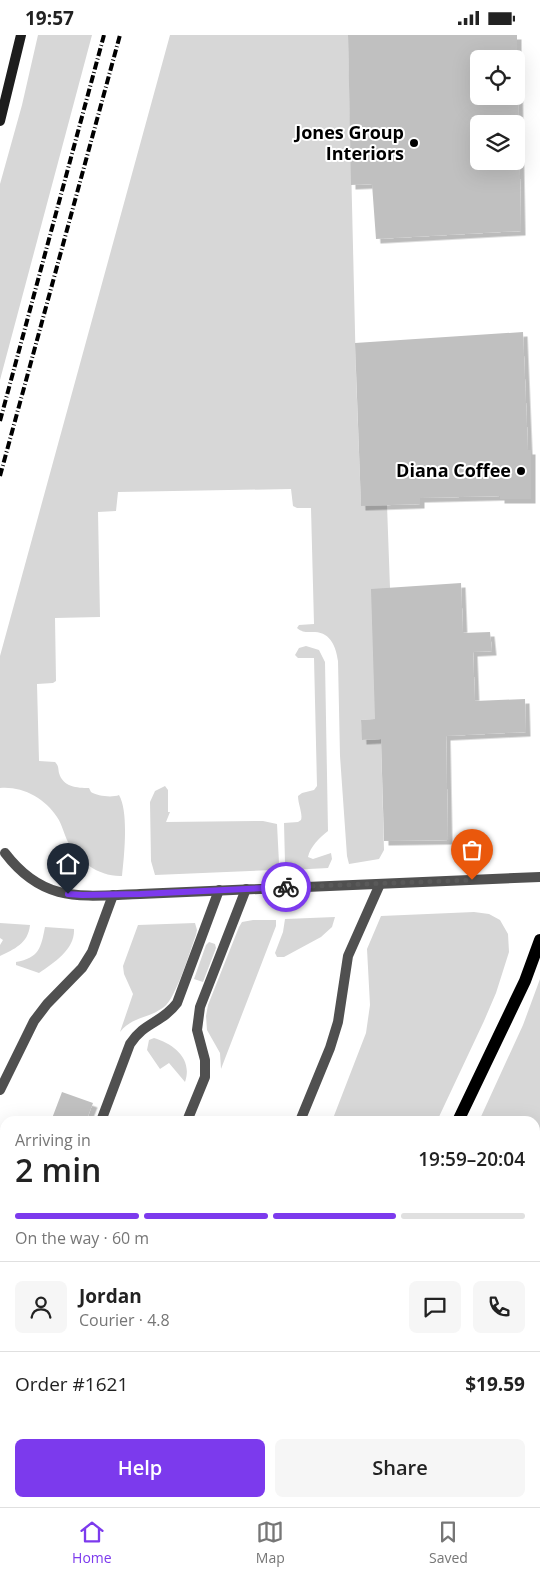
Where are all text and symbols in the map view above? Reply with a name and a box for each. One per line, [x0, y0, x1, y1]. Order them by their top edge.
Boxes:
text: 19:57 [25, 5, 74, 31]
map controls [470, 50, 525, 170]
button: locate [470, 50, 525, 105]
button: layers [470, 115, 525, 170]
place label: Jones Group Interiors [293, 120, 404, 165]
marker: Jones Group Interiors [408, 137, 420, 149]
place label: Diana Coffee [396, 458, 511, 482]
marker: Diana Coffee [515, 465, 527, 477]
pin [451, 829, 493, 880]
icon: bag [458, 836, 486, 864]
pin [47, 843, 89, 894]
icon: home [54, 850, 82, 878]
courier [261, 862, 311, 912]
icon: bike [272, 873, 300, 901]
text: Arriving in [15, 1129, 91, 1151]
text: 19:59–20:04 [418, 1146, 525, 1172]
text: 2 min [15, 1148, 101, 1191]
text: On the way · 60 m [15, 1227, 149, 1249]
button: person [15, 1281, 67, 1333]
button: chat [409, 1281, 461, 1333]
button: phone [473, 1281, 525, 1333]
text: Jordan [79, 1283, 142, 1309]
text: Courier · 4.8 [79, 1309, 170, 1331]
text: Order #1621 [15, 1371, 128, 1397]
text: $19.59 [465, 1371, 525, 1397]
button: Help [15, 1439, 265, 1497]
button: Share [275, 1439, 525, 1497]
tab: Home [72, 1518, 112, 1567]
tab: Map [256, 1518, 285, 1567]
tab: Saved [429, 1518, 468, 1567]

